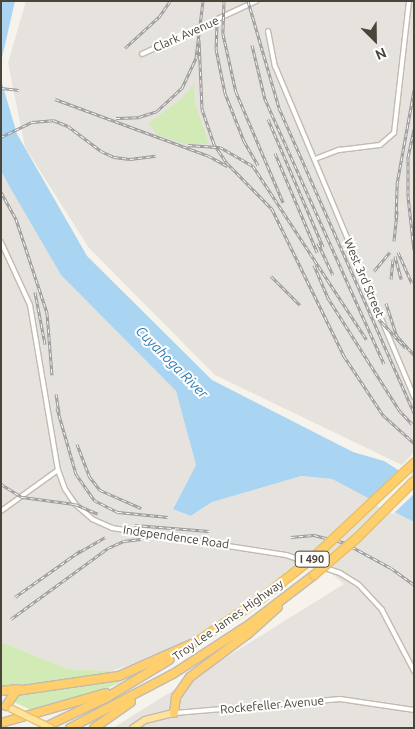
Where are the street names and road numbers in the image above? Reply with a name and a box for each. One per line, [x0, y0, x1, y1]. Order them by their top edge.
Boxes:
street label: Clark Avenue [151, 13, 221, 55]
street label: West 3rd Street [341, 236, 387, 320]
street label: Independence Road [122, 522, 230, 552]
road number: I 490 [294, 550, 330, 568]
street label: Troy Lee James Highway [170, 576, 286, 664]
street label: Rockefeller Avenue [219, 693, 325, 717]

